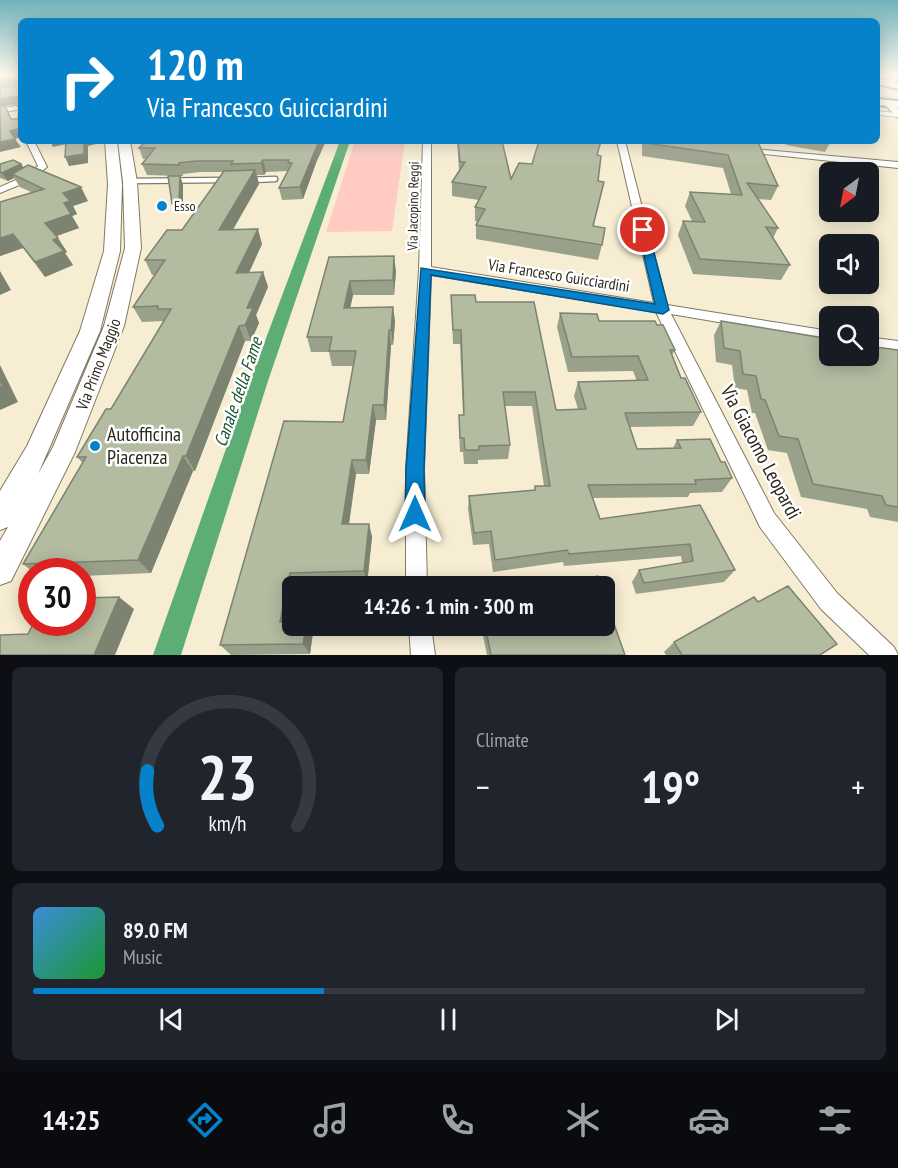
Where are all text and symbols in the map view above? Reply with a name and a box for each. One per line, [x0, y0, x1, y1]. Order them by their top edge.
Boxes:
text: 120 m [147, 37, 244, 92]
icon: right [48, 42, 126, 120]
text: Via Francesco Guicciardini [147, 90, 388, 124]
street label: Via Jacopino Reggi [403, 161, 423, 252]
north arrow [819, 162, 879, 222]
map controls [819, 162, 879, 366]
place label: Esso [174, 197, 196, 215]
marker: Esso [155, 199, 169, 213]
pin [617, 204, 668, 255]
icon: arrive [626, 213, 659, 246]
button: sound [819, 234, 879, 294]
street label: Via Francesco Guicciardini [486, 254, 631, 296]
button: search [819, 306, 879, 366]
street label: Via Primo Maggio [71, 315, 125, 414]
water label: Canale della Fame [209, 333, 268, 450]
street label: Via Giacomo Leopardi [714, 379, 807, 524]
place label: Autofficina Piacenza [107, 421, 181, 470]
marker: Autofficina Piacenza [88, 439, 102, 453]
position arrow [383, 482, 447, 546]
speed limit sign: 30 [18, 558, 96, 636]
text: 14:26 · 1 min · 300 m [363, 592, 534, 620]
text: Climate [476, 727, 529, 753]
text: 23 [198, 736, 257, 817]
text: 19° [641, 757, 700, 815]
text: − [476, 765, 490, 808]
text: + [851, 765, 865, 808]
text: km/h [208, 809, 247, 837]
text: 89.0 FM [123, 916, 188, 944]
text: Music [123, 944, 163, 970]
icon: previous [155, 1003, 188, 1036]
icon: pause [432, 1003, 465, 1036]
icon: next [710, 1003, 743, 1036]
icon: directions [184, 1099, 226, 1141]
icon: music [310, 1099, 352, 1141]
icon: phone [436, 1099, 478, 1141]
icon: climate [562, 1099, 604, 1141]
icon: car [688, 1099, 730, 1141]
icon: filters [814, 1099, 856, 1141]
text: 14:25 [42, 1103, 100, 1137]

